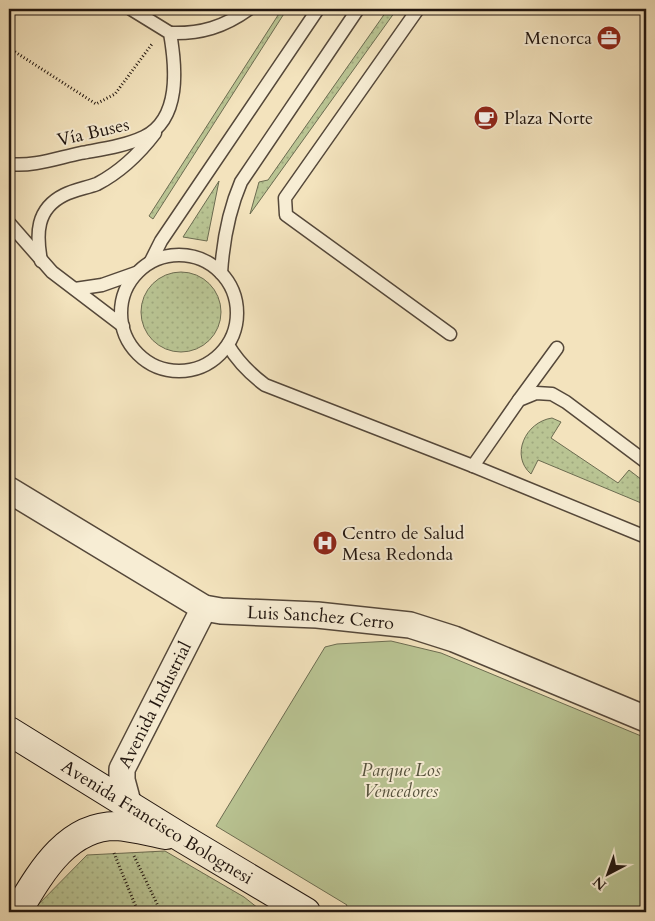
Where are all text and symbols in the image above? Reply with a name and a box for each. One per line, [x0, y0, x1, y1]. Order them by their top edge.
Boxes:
office icon: Menorca [596, 25, 622, 51]
place label: Menorca [524, 26, 592, 51]
cafe icon: Plaza Norte [473, 105, 499, 131]
place label: Plaza Norte [504, 106, 593, 131]
street label: Vía Buses [55, 112, 132, 153]
place label: Centro de Salud Mesa Redonda [342, 521, 465, 567]
hospital icon: Centro de Salud Mesa Redonda [312, 530, 338, 556]
street label: Luis Sanchez Cerro [246, 600, 396, 636]
street label: Avenida Industrial [112, 637, 198, 773]
street label: Avenida Francisco Bolognesi [56, 754, 258, 891]
park label: Parque Los Vencedores [361, 758, 441, 804]
north arrow [582, 848, 632, 898]
text: N [589, 872, 611, 895]

